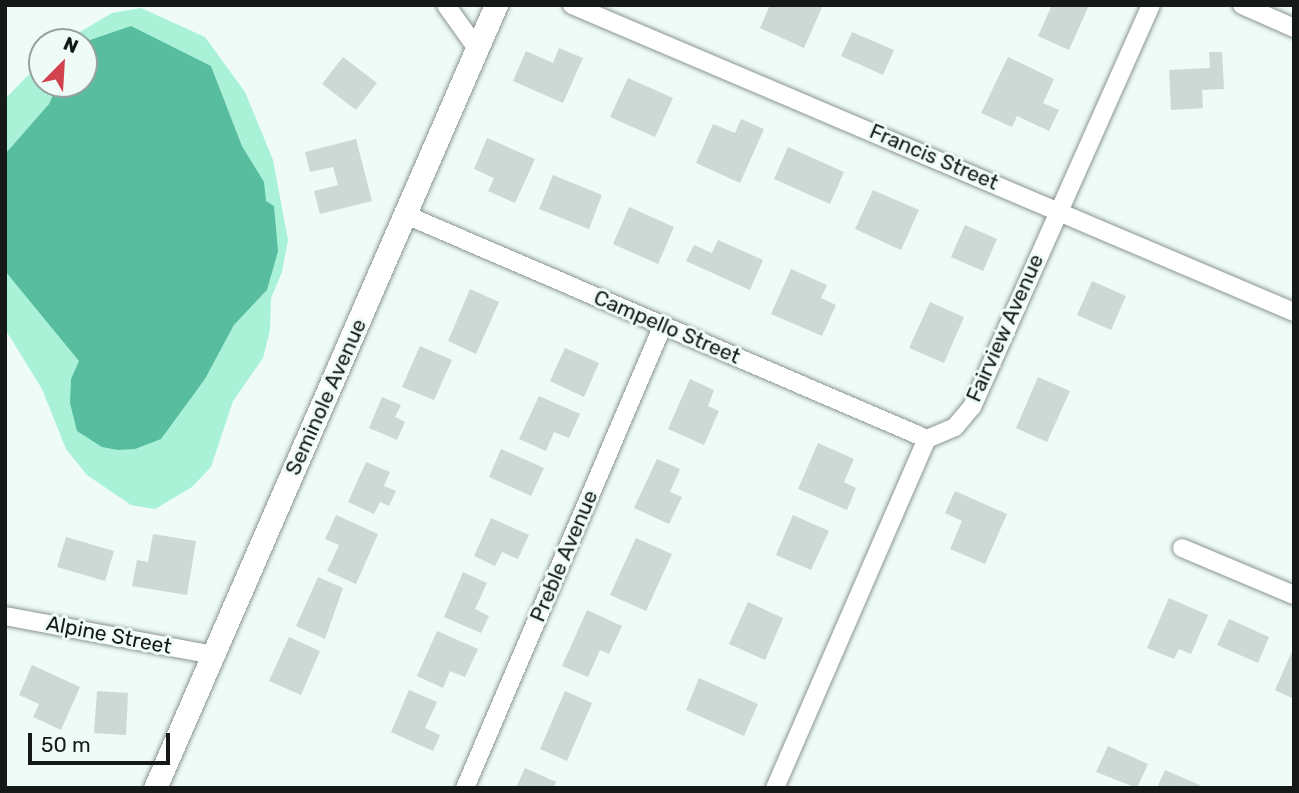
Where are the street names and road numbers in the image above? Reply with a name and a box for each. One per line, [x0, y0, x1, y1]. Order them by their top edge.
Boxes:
street label: Francis Street [866, 119, 1002, 195]
street label: Fairview Avenue [961, 250, 1049, 406]
street label: Campello Street [590, 285, 744, 369]
street label: Seminole Avenue [280, 315, 372, 479]
street label: Preble Avenue [525, 486, 603, 626]
street label: Alpine Street [44, 611, 174, 659]

